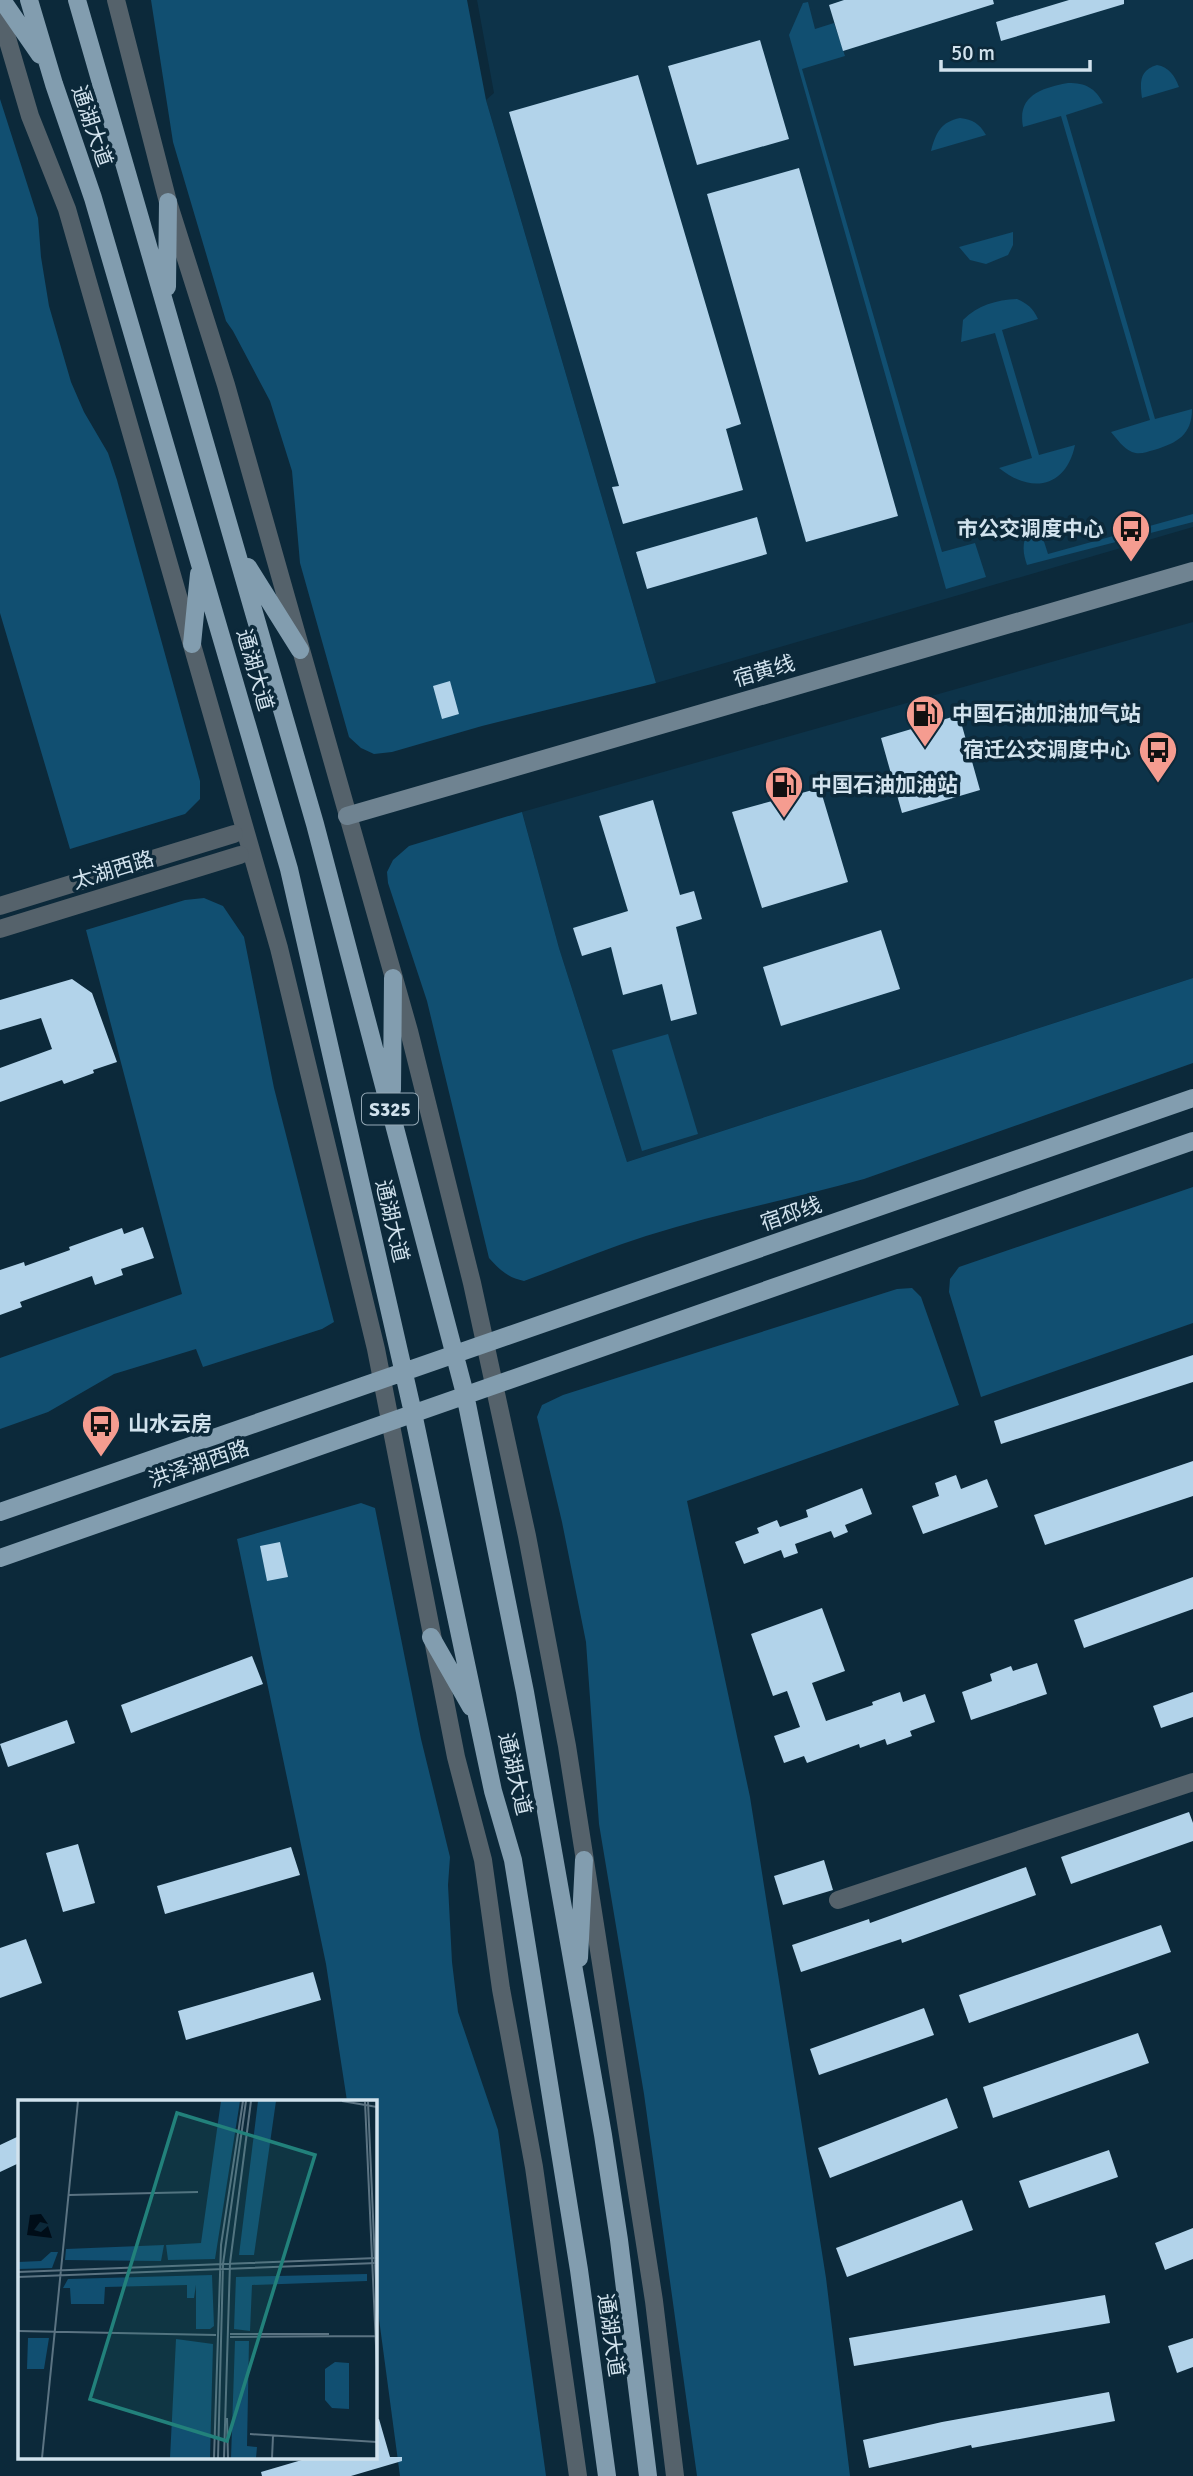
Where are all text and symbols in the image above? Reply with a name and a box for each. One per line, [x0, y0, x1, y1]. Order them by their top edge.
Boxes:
scale bar [941, 28, 1090, 72]
text: 50 m [951, 40, 995, 66]
street label: 通湖大道 [66, 82, 118, 170]
bus stop icon: 市公交调度中心 [1110, 508, 1152, 563]
place label: 市公交调度中心 [957, 516, 1104, 542]
street label: 通湖大道 [231, 626, 279, 714]
street label: 宿黄线 [730, 650, 798, 692]
fuel station icon: 中国石油加油加气站 [904, 693, 946, 748]
place label: 中国石油加油加气站 [952, 701, 1141, 727]
bus stop icon: 宿迁公交调度中心 [1137, 729, 1179, 784]
place label: 宿迁公交调度中心 [963, 737, 1131, 763]
fuel station icon: 中国石油加油站 [763, 764, 805, 819]
place label: 中国石油加油站 [811, 772, 958, 798]
street label: 太湖西路 [69, 845, 157, 895]
road number: S325 [362, 1093, 418, 1124]
street label: 通湖大道 [370, 1177, 414, 1265]
street label: 宿邳线 [757, 1191, 825, 1237]
bus stop icon: 山水云房 [80, 1403, 122, 1458]
place label: 山水云房 [128, 1411, 212, 1437]
street label: 洪泽湖西路 [145, 1435, 253, 1493]
street label: 通湖大道 [493, 1730, 537, 1818]
inset map [18, 2100, 376, 2458]
street label: 通湖大道 [592, 2292, 630, 2378]

